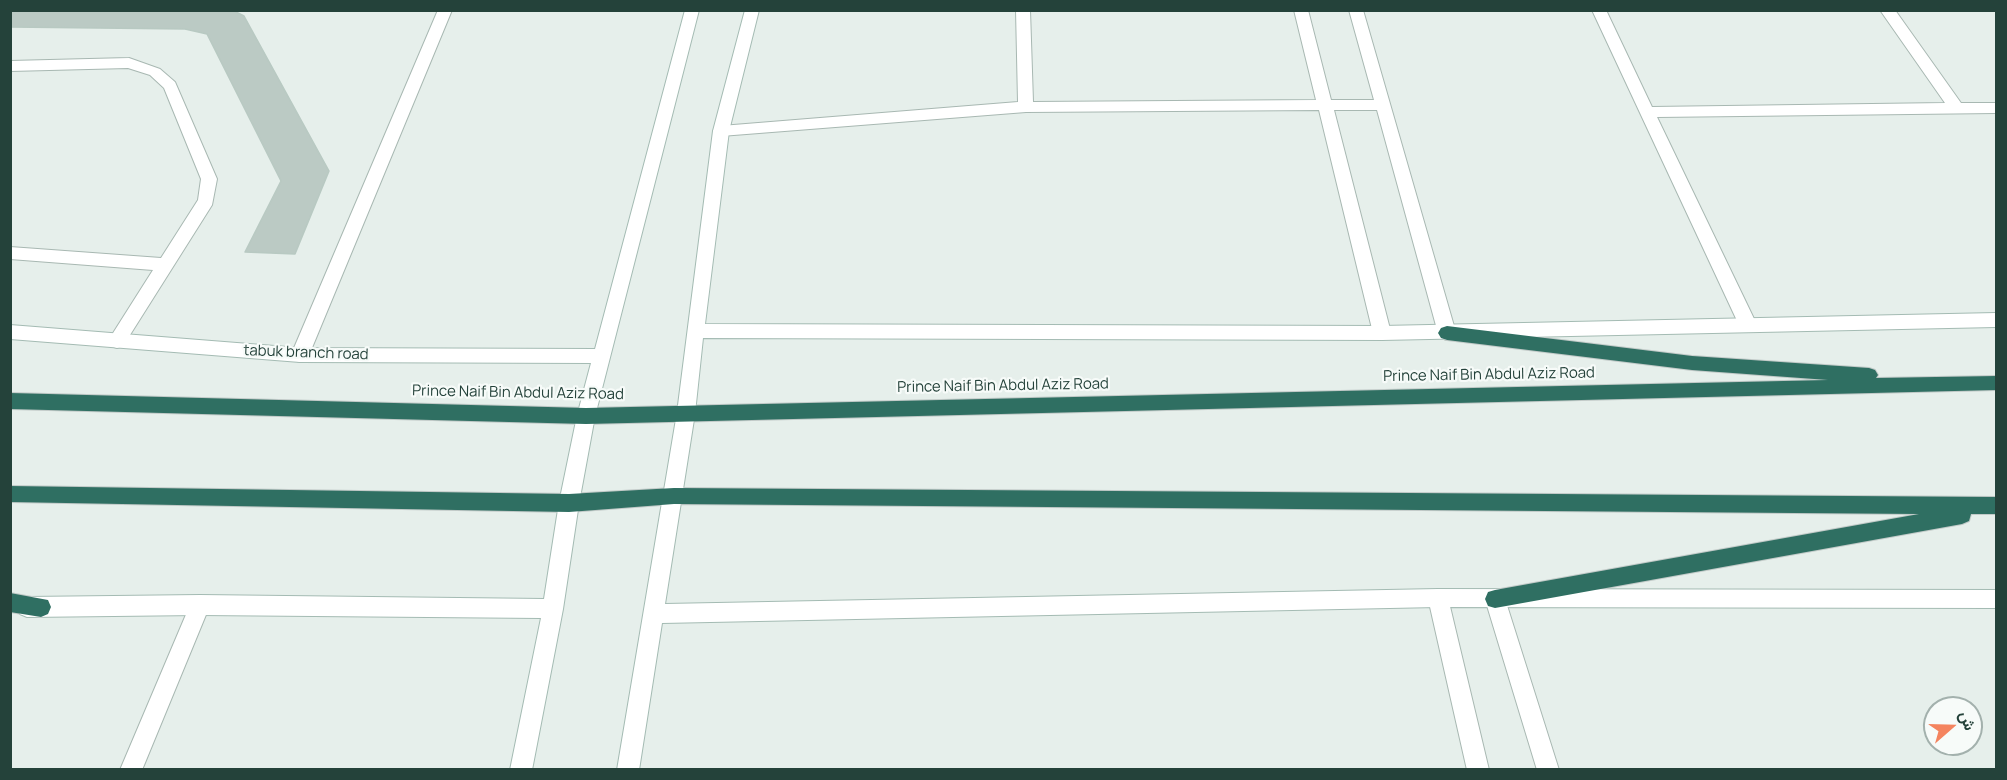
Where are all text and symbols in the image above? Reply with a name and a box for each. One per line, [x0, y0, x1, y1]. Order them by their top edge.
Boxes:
street label: tabuk branch road [243, 342, 369, 364]
street label: Prince Naif Bin Abdul Aziz Road [1383, 364, 1595, 386]
street label: Prince Naif Bin Abdul Aziz Road [897, 375, 1109, 397]
street label: Prince Naif Bin Abdul Aziz Road [412, 382, 624, 404]
north arrow [1923, 696, 1983, 756]
text: ش [1954, 708, 1982, 733]

